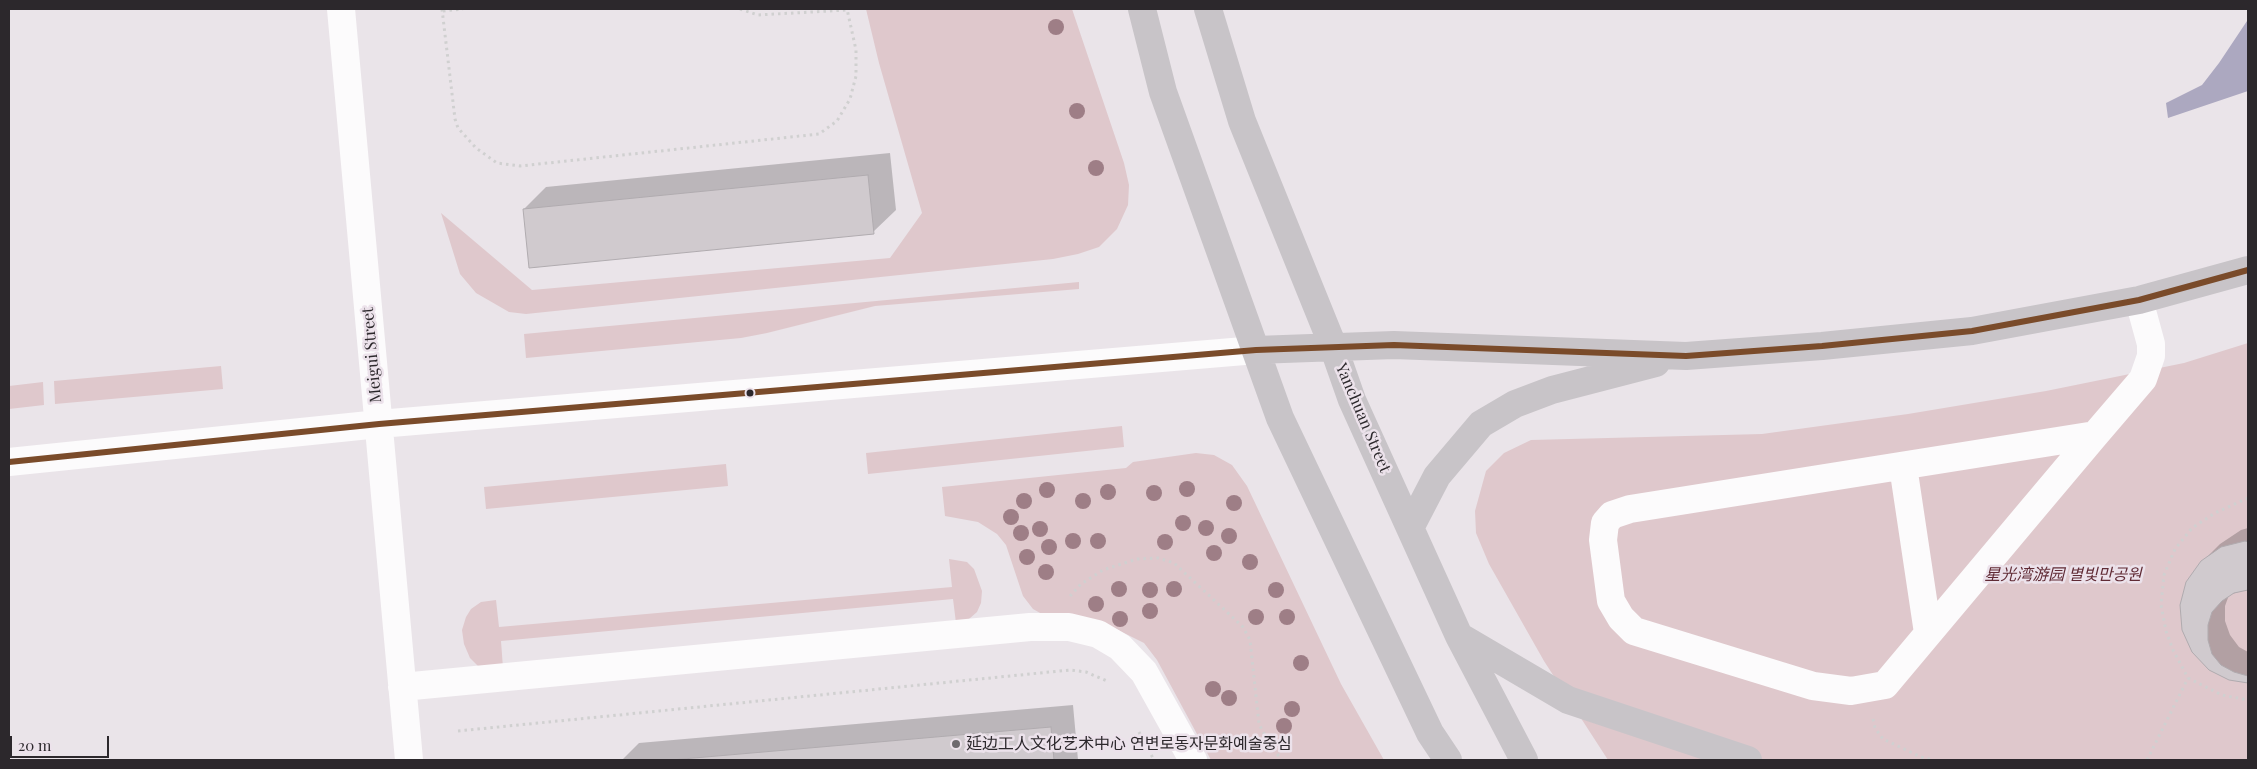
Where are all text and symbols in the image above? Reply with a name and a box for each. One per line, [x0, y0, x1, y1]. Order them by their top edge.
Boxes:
street label: Meigui Street [358, 306, 386, 404]
street label: Yanchuan Street [1331, 360, 1395, 476]
unlabelled marker [745, 388, 755, 398]
park label: 星光湾游园 별빛만공원 [1984, 565, 2142, 585]
scale bar [12, 726, 111, 758]
place label: 延边工人文化艺术中心 연변로동자문화예술중심 [966, 734, 1292, 754]
text: 20 m [18, 735, 51, 755]
marker: 延边工人文化艺术中心 연변로동자문화예술중심 [950, 738, 962, 750]

